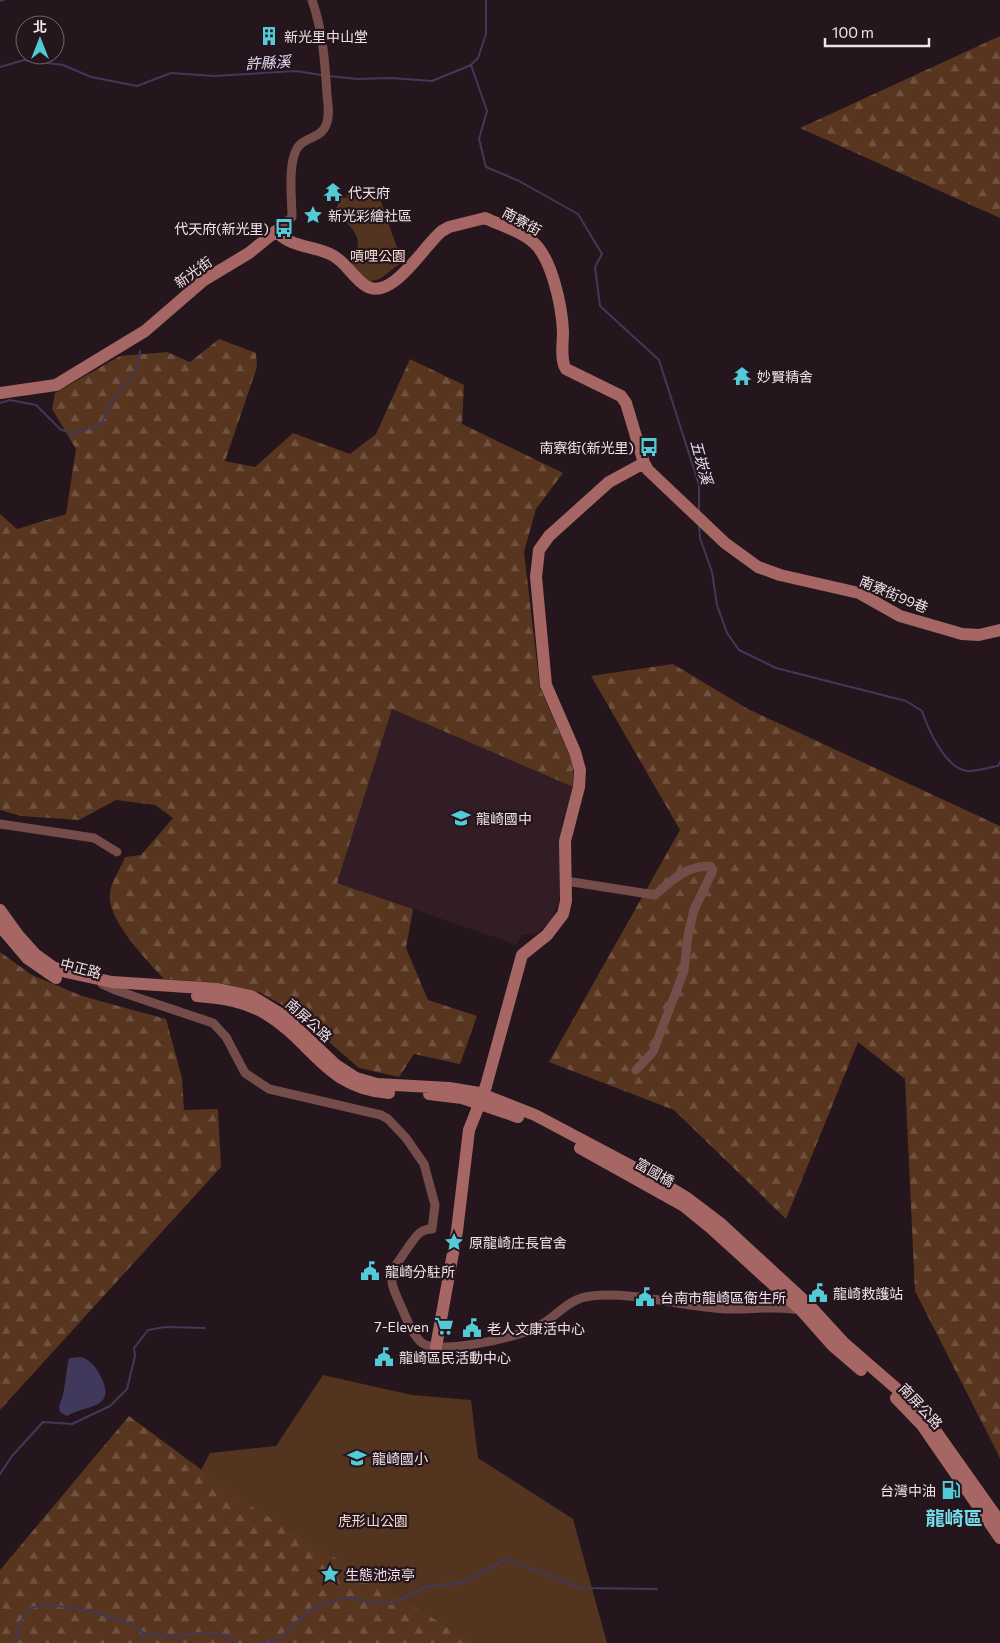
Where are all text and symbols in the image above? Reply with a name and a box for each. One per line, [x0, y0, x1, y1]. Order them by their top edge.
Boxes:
north arrow [15, 15, 65, 65]
scale bar [825, 15, 929, 47]
text: 北 [33, 18, 47, 35]
text: 100 m [832, 23, 874, 41]
building icon: 新光里中山堂 [258, 25, 280, 47]
place label: 新光里中山堂 [284, 28, 368, 45]
water label: 許縣溪 [245, 52, 293, 72]
temple icon: 代天府 [322, 181, 344, 203]
place label: 代天府 [348, 184, 390, 201]
street label: 南寮街 [500, 203, 544, 239]
place icon: 新光彩繪社區 [302, 204, 324, 226]
place label: 新光彩繪社區 [328, 207, 412, 224]
bus stop icon: 代天府(新光里) [273, 217, 295, 239]
place label: 代天府(新光里) [174, 220, 269, 237]
park label: 嗊哩公園 [350, 247, 406, 264]
street label: 新光街 [171, 253, 215, 291]
temple icon: 妙賢精舍 [731, 365, 753, 387]
place label: 妙賢精舍 [757, 368, 813, 385]
bus stop icon: 南寮街(新光里) [638, 436, 660, 458]
water label: 五崁溪 [687, 438, 717, 488]
place label: 南寮街(新光里) [539, 439, 634, 456]
street label: 南寮街99巷 [857, 572, 931, 616]
school or university icon: 龍崎國中 [450, 807, 472, 829]
place label: 龍崎國中 [476, 810, 532, 827]
street label: 中正路 [59, 954, 103, 982]
street label: 南屏公路 [283, 995, 335, 1045]
street label: 富國橋 [633, 1154, 677, 1190]
place icon: 原龍崎庄長官舍 [443, 1231, 465, 1253]
place label: 原龍崎庄長官舍 [469, 1234, 567, 1251]
public building icon: 龍崎分駐所 [359, 1260, 381, 1282]
place label: 龍崎分駐所 [385, 1263, 455, 1280]
public building icon: 龍崎救護站 [807, 1282, 829, 1304]
place label: 龍崎救護站 [833, 1285, 903, 1302]
public building icon: 台南市龍崎區衛生所 [634, 1286, 656, 1308]
place label: 台南市龍崎區衛生所 [660, 1289, 786, 1306]
supermarket icon: 7-Eleven [433, 1315, 455, 1337]
public building icon: 老人文康活中心 [461, 1317, 483, 1339]
place label: 7-Eleven [374, 1318, 429, 1335]
place label: 老人文康活中心 [487, 1320, 585, 1337]
public building icon: 龍崎區民活動中心 [373, 1346, 395, 1368]
place label: 龍崎區民活動中心 [399, 1349, 511, 1366]
street label: 南屏公路 [896, 1380, 946, 1432]
school or university icon: 龍崎國小 [346, 1447, 368, 1469]
place label: 龍崎國小 [372, 1450, 428, 1467]
fuel station icon: 台灣中油 [940, 1479, 962, 1501]
place label: 台灣中油 [880, 1482, 936, 1499]
district label: 龍崎區 [925, 1506, 983, 1529]
park label: 虎形山公園 [338, 1512, 408, 1529]
place icon: 生態池涼亭 [319, 1563, 341, 1585]
place label: 生態池涼亭 [345, 1566, 415, 1583]

